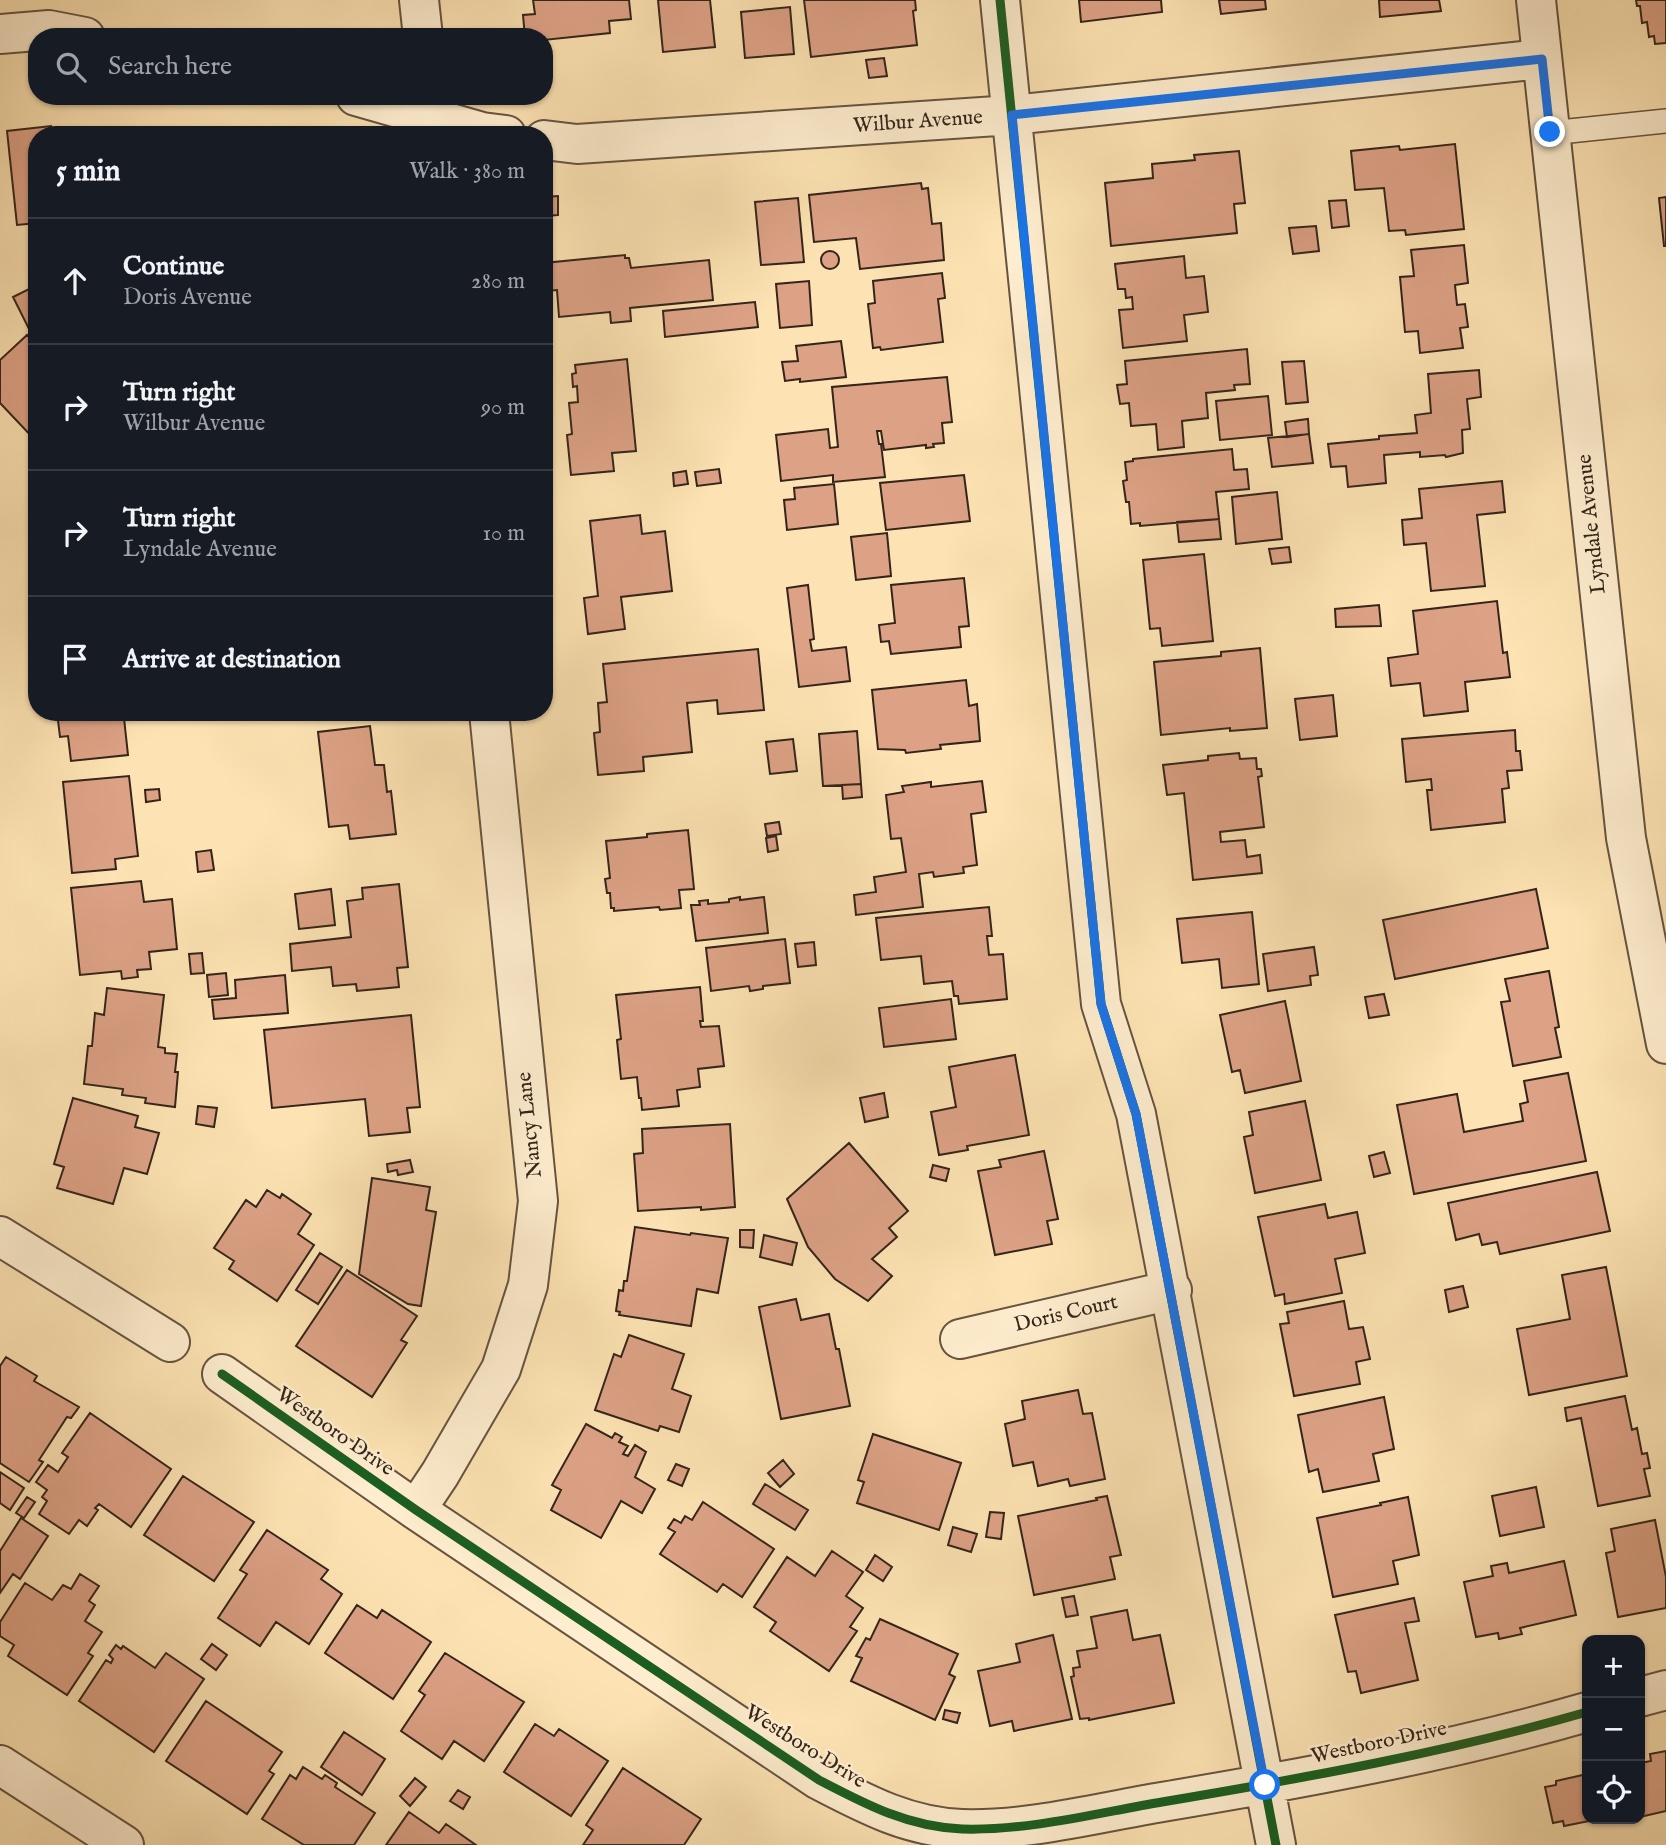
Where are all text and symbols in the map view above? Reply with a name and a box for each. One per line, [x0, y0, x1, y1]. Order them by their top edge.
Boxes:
search box [28, 28, 553, 105]
icon: search [52, 48, 90, 86]
text: Search here [108, 50, 232, 83]
street label: Wilbur Avenue [852, 104, 984, 140]
route end [1534, 116, 1565, 147]
text: 5 min [56, 153, 121, 191]
text: Walk · 380 m [409, 157, 525, 186]
text: Continue [123, 250, 224, 283]
icon: ahead [56, 262, 94, 300]
text: 280 m [471, 267, 525, 296]
text: Doris Avenue [123, 283, 252, 312]
text: Turn right [123, 376, 236, 409]
icon: right [56, 388, 94, 426]
text: 90 m [481, 393, 525, 422]
text: Wilbur Avenue [123, 409, 265, 438]
street label: Lyndale Avenue [1571, 452, 1613, 595]
text: Turn right [123, 502, 236, 535]
icon: right [56, 514, 94, 552]
text: 10 m [482, 519, 525, 548]
text: Lyndale Avenue [123, 535, 277, 564]
icon: arrive [56, 640, 94, 678]
text: Arrive at destination [123, 643, 341, 676]
street label: Nancy Lane [511, 1070, 549, 1179]
street label: Doris Court [1012, 1289, 1120, 1339]
street label: Westboro Drive [271, 1381, 400, 1483]
map controls [1582, 1635, 1645, 1824]
button: + [1582, 1635, 1645, 1698]
button: − [1582, 1698, 1645, 1761]
street label: Westboro Drive [739, 1699, 871, 1795]
street label: Westboro Drive [1309, 1715, 1450, 1771]
button: locate [1582, 1761, 1645, 1824]
route start [1249, 1769, 1280, 1800]

